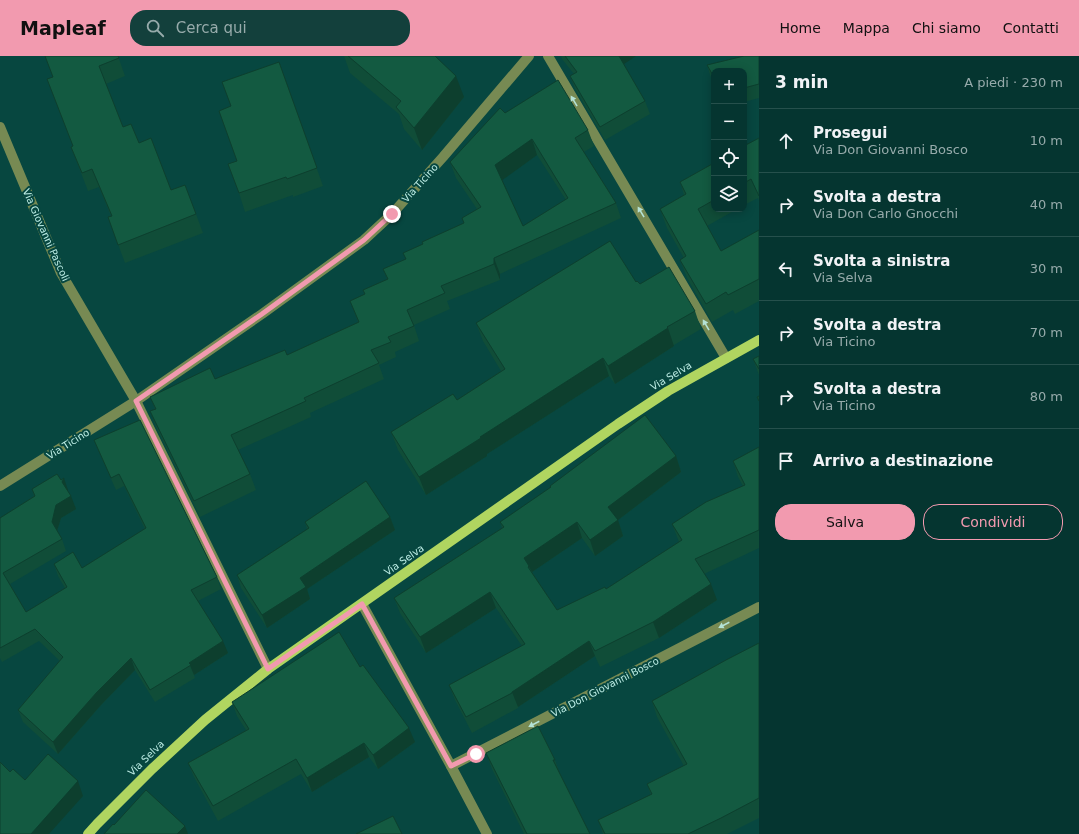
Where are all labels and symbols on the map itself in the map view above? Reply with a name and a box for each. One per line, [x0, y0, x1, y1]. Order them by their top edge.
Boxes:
one-way arrow [571, 95, 578, 107]
street label: Via Ticino [400, 161, 440, 205]
street label: Via Giovanni Pascoli [21, 187, 71, 283]
route end [383, 205, 401, 223]
one-way arrow [637, 207, 645, 217]
one-way arrow [703, 319, 710, 331]
street label: Via Selva [648, 359, 694, 393]
street label: Via Ticino [45, 427, 91, 461]
street label: Via Selva [382, 542, 426, 578]
one-way arrow [719, 622, 730, 628]
street label: Via Don Giovanni Bosco [549, 655, 661, 719]
one-way arrow [529, 720, 540, 727]
street label: Via Selva [126, 738, 166, 778]
route start [467, 745, 485, 763]

